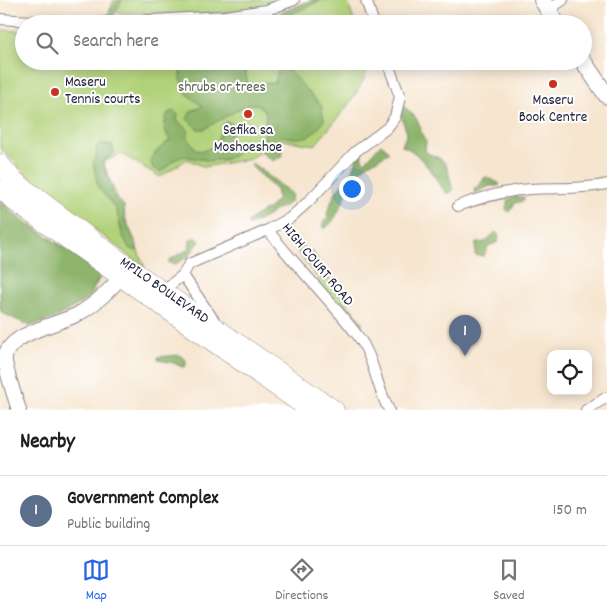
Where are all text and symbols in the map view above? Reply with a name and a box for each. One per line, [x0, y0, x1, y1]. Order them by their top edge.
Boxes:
search box [15, 15, 592, 70]
icon: search [33, 29, 61, 57]
text: Search here [73, 29, 159, 56]
place label: Maseru Tennis courts [65, 72, 141, 111]
park label: shrubs or trees [178, 77, 266, 99]
marker: Maseru Book Centre [547, 78, 559, 90]
marker: Maseru Tennis courts [49, 86, 61, 98]
place label: Maseru Book Centre [519, 90, 588, 129]
marker: Sefika sa Moshoeshoe [242, 108, 254, 120]
place label: Sefika sa Moshoeshoe [214, 120, 283, 159]
your location [339, 176, 365, 202]
street label: HIGH COURT ROAD [276, 219, 359, 312]
street label: MPILO BOULEVARD [115, 252, 213, 330]
pin: 1 [449, 315, 481, 356]
map controls [547, 350, 592, 395]
button: locate [547, 350, 592, 395]
text: Nearby [20, 428, 75, 458]
text: Government Complex [67, 486, 218, 513]
text: 1 [34, 499, 38, 522]
text: 150 m [553, 499, 587, 522]
text: Public building [67, 513, 150, 536]
tab: Map [82, 556, 110, 606]
tab: Directions [275, 556, 328, 606]
tab: Saved [493, 556, 525, 606]

